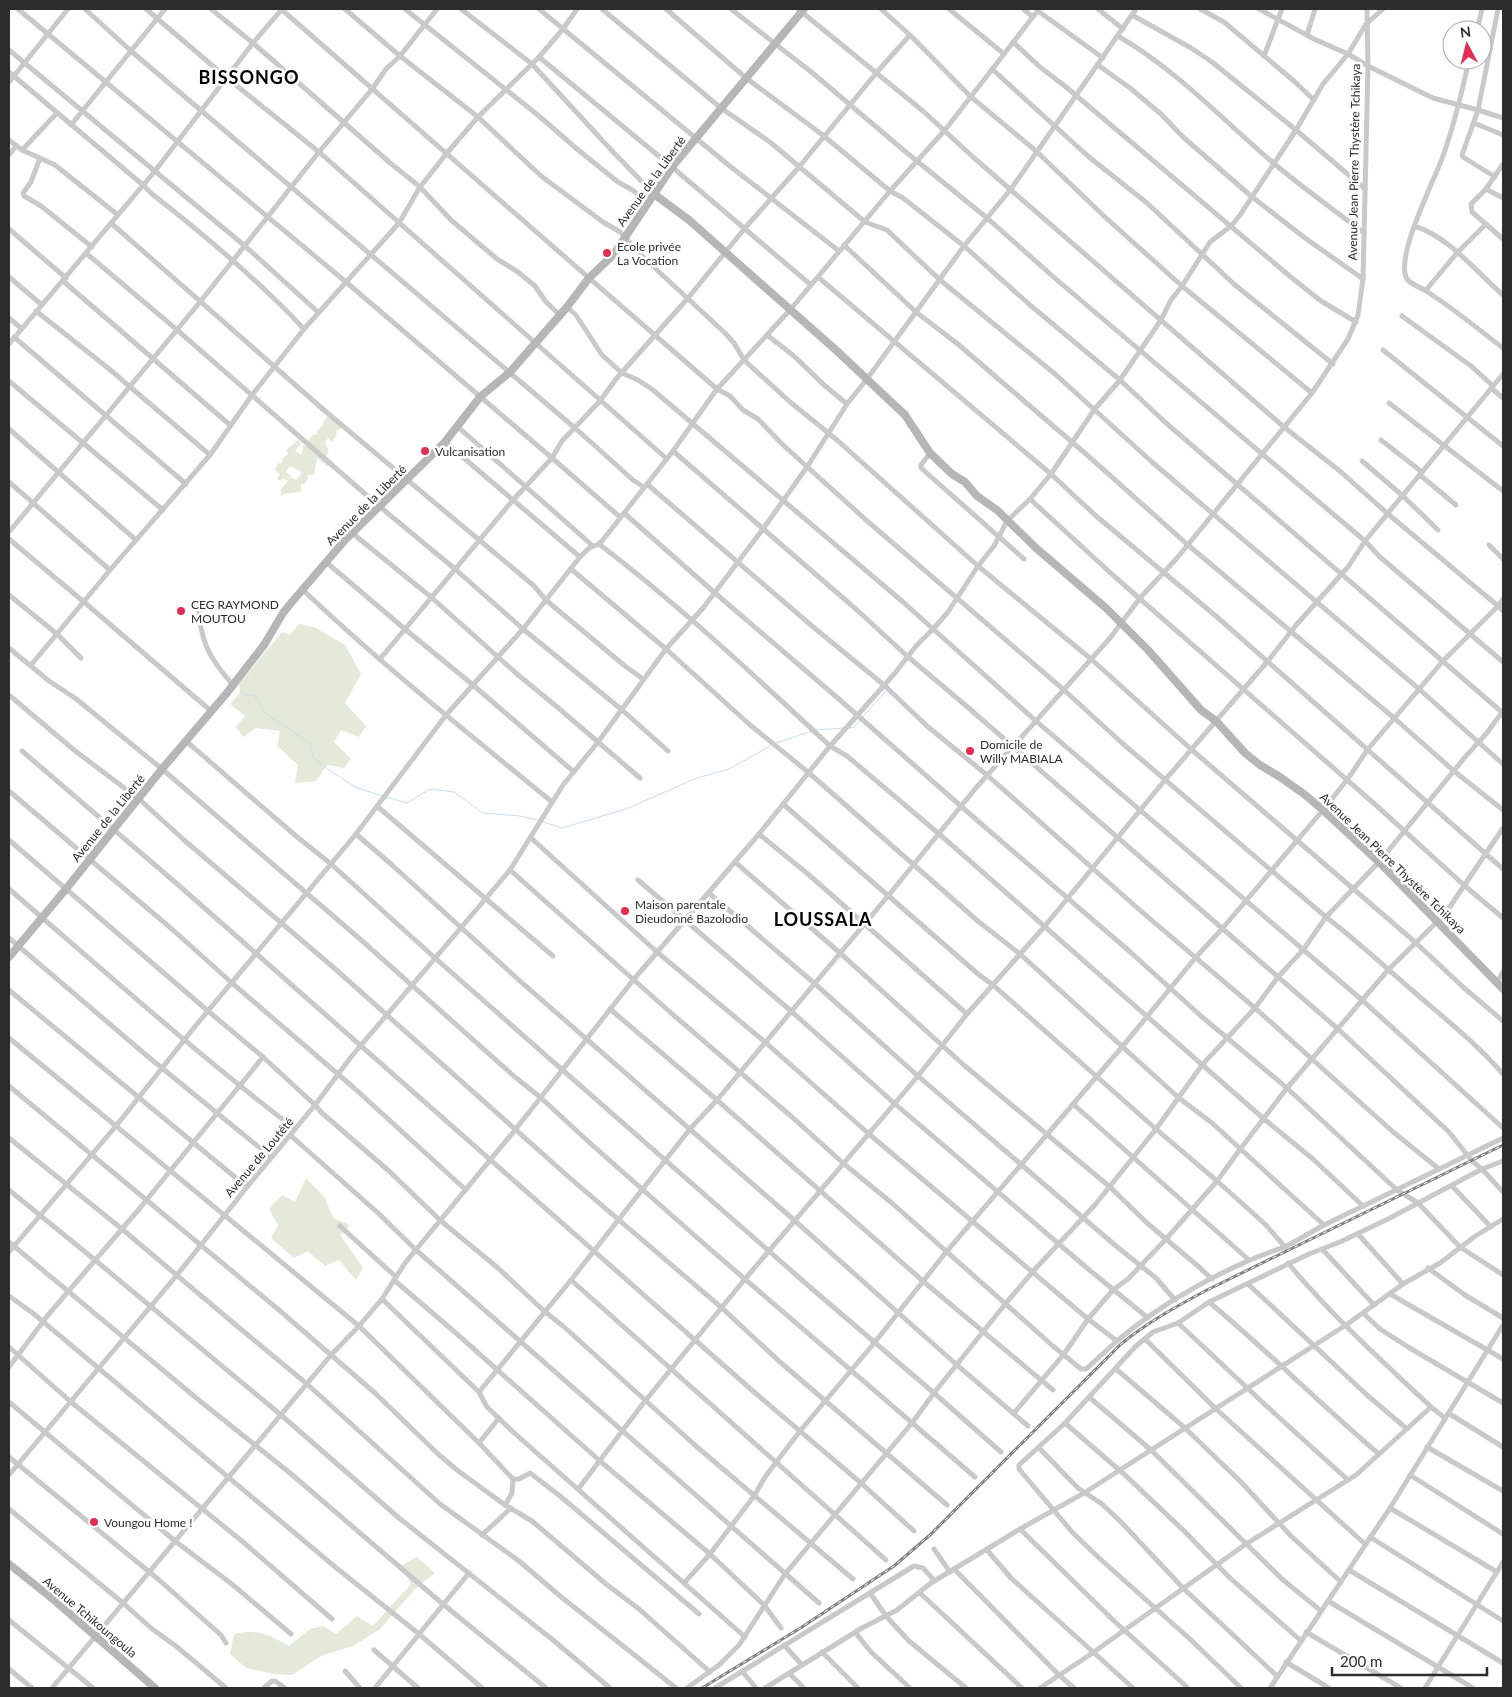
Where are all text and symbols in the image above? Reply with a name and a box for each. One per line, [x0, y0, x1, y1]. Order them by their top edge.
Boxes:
north arrow [1442, 20, 1492, 70]
text: N [1459, 23, 1472, 41]
street label: Avenue Jean Pierre Thystère Tchikaya [1345, 63, 1363, 260]
district label: BISSONGO [199, 66, 299, 88]
street label: Avenue de la Liberté [613, 133, 689, 229]
place label: Ecole privée La Vocation [617, 239, 681, 268]
marker: Ecole privée La Vocation [601, 247, 613, 259]
place label: Vulcanisation [435, 444, 505, 459]
marker: Vulcanisation [419, 445, 431, 457]
street label: Avenue de la Liberté [323, 462, 409, 548]
place label: CEG RAYMOND MOUTOU [191, 597, 279, 626]
marker: CEG RAYMOND MOUTOU [175, 605, 187, 617]
place label: Domicile de Willy MABIALA [980, 737, 1064, 766]
marker: Domicile de Willy MABIALA [964, 745, 976, 757]
street label: Avenue de la Liberté [68, 771, 148, 865]
street label: Avenue Jean Pierre Thystère Tchikaya [1317, 789, 1469, 937]
place label: Maison parentale Dieudonné Bazolodio [635, 897, 748, 926]
marker: Maison parentale Dieudonné Bazolodio [619, 905, 631, 917]
district label: LOUSSALA [774, 908, 872, 930]
street label: Avenue de Loutété [221, 1114, 297, 1200]
place label: Voungou Home ! [104, 1515, 192, 1530]
marker: Voungou Home ! [88, 1516, 100, 1528]
street label: Avenue Tchikoungoula [40, 1573, 140, 1661]
scale bar [1332, 1644, 1487, 1676]
text: 200 m [1340, 1652, 1382, 1670]

